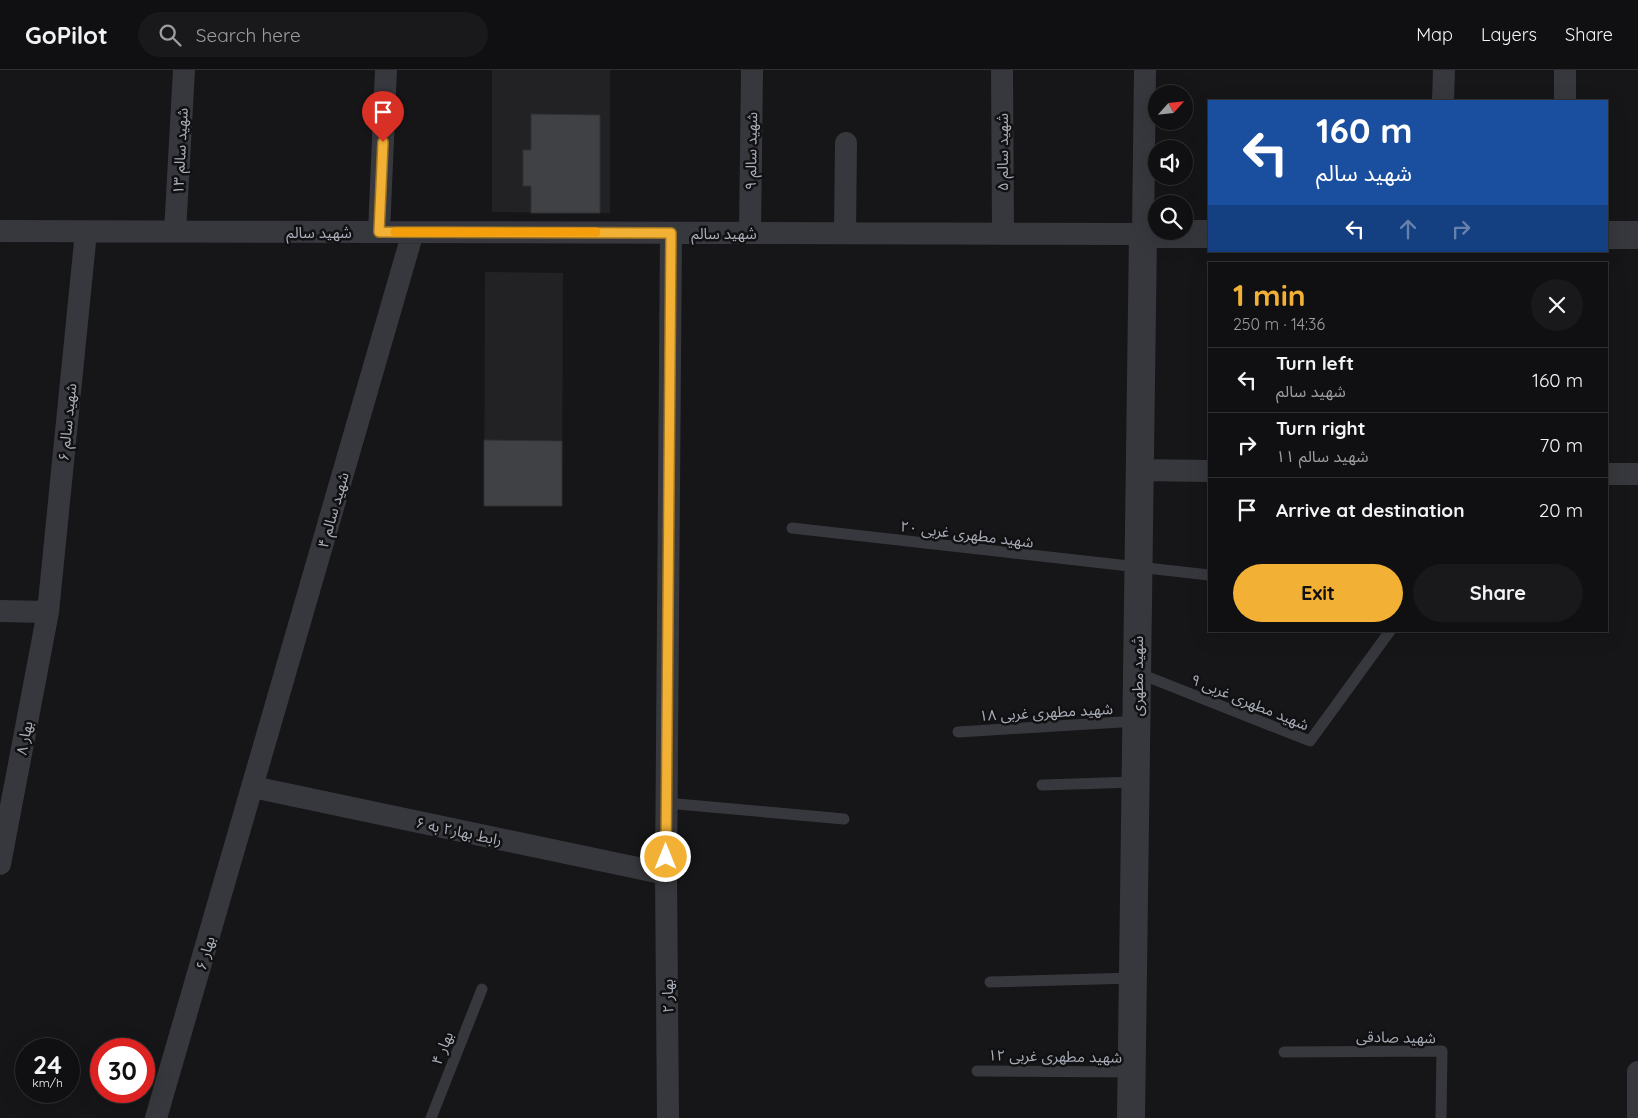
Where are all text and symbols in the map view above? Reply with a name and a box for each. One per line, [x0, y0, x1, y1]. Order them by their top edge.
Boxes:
search box [138, 12, 488, 57]
text: GoPilot [25, 20, 108, 50]
icon: search [156, 21, 184, 49]
text: Search here [196, 23, 301, 47]
text: Map [1416, 23, 1453, 46]
text: Layers [1481, 23, 1537, 46]
text: Share [1565, 23, 1613, 46]
north arrow [1148, 85, 1192, 130]
map controls [1148, 85, 1193, 240]
pin [362, 91, 404, 142]
icon: arrive [369, 98, 397, 126]
street label: شهید سالم ۱۳ [168, 107, 194, 195]
text: 160 m [1316, 108, 1413, 152]
street label: شهید سالم ۹ [741, 112, 763, 190]
street label: شهید سالم ۵ [993, 113, 1014, 191]
icon: left [1233, 120, 1298, 185]
button: sound [1148, 140, 1193, 185]
text: شهید سالم [1316, 159, 1412, 187]
button: search [1148, 195, 1193, 240]
icon: left [1341, 215, 1369, 243]
icon: ahead [1394, 215, 1422, 243]
icon: right [1447, 215, 1475, 243]
street label: شهید سالم [286, 223, 352, 244]
street label: شهید سالم [691, 224, 757, 245]
text: 1 min [1233, 276, 1306, 314]
button: close [1531, 279, 1583, 331]
text: 250 m · 14:36 [1233, 314, 1325, 334]
text: Turn left [1276, 351, 1354, 375]
icon: left [1233, 366, 1261, 394]
text: 160 m [1532, 368, 1583, 392]
text: شهید سالم [1276, 381, 1346, 401]
street label: شهید سالم ۶ [53, 382, 83, 462]
text: Turn right [1276, 416, 1365, 440]
icon: right [1233, 431, 1261, 459]
text: 70 m [1539, 433, 1583, 457]
text: شهید سالم ۱۱ [1276, 446, 1369, 466]
street label: شهید سالم ۴ [313, 470, 355, 551]
icon: arrive [1233, 496, 1261, 524]
text: Arrive at destination [1276, 498, 1465, 522]
text: 20 m [1539, 498, 1583, 522]
street label: شهید مطهری غربی ۲۰ [899, 516, 1035, 552]
button: Exit [1233, 564, 1403, 622]
button: Share [1413, 564, 1583, 622]
street label: شهید مطهری [1128, 636, 1147, 716]
street label: شهید مطهری غربی ۹ [1188, 670, 1312, 734]
street label: شهید مطهری غربی ۱۸ [979, 699, 1114, 725]
street label: بهار ۸ [11, 719, 37, 757]
street label: رابط بهار۲ به ۶ [414, 813, 504, 849]
position arrow [639, 830, 691, 882]
street label: بهار ۶ [191, 934, 219, 972]
street label: بهار ۲ [658, 979, 677, 1013]
street label: شهید صادقی [1356, 1027, 1436, 1047]
street label: بهار ۴ [427, 1029, 457, 1067]
speed limit sign: 30 [90, 1038, 155, 1103]
street label: شهید مطهری غربی ۱۲ [988, 1045, 1122, 1067]
text: 24 [33, 1049, 62, 1080]
text: km/h [32, 1075, 63, 1090]

